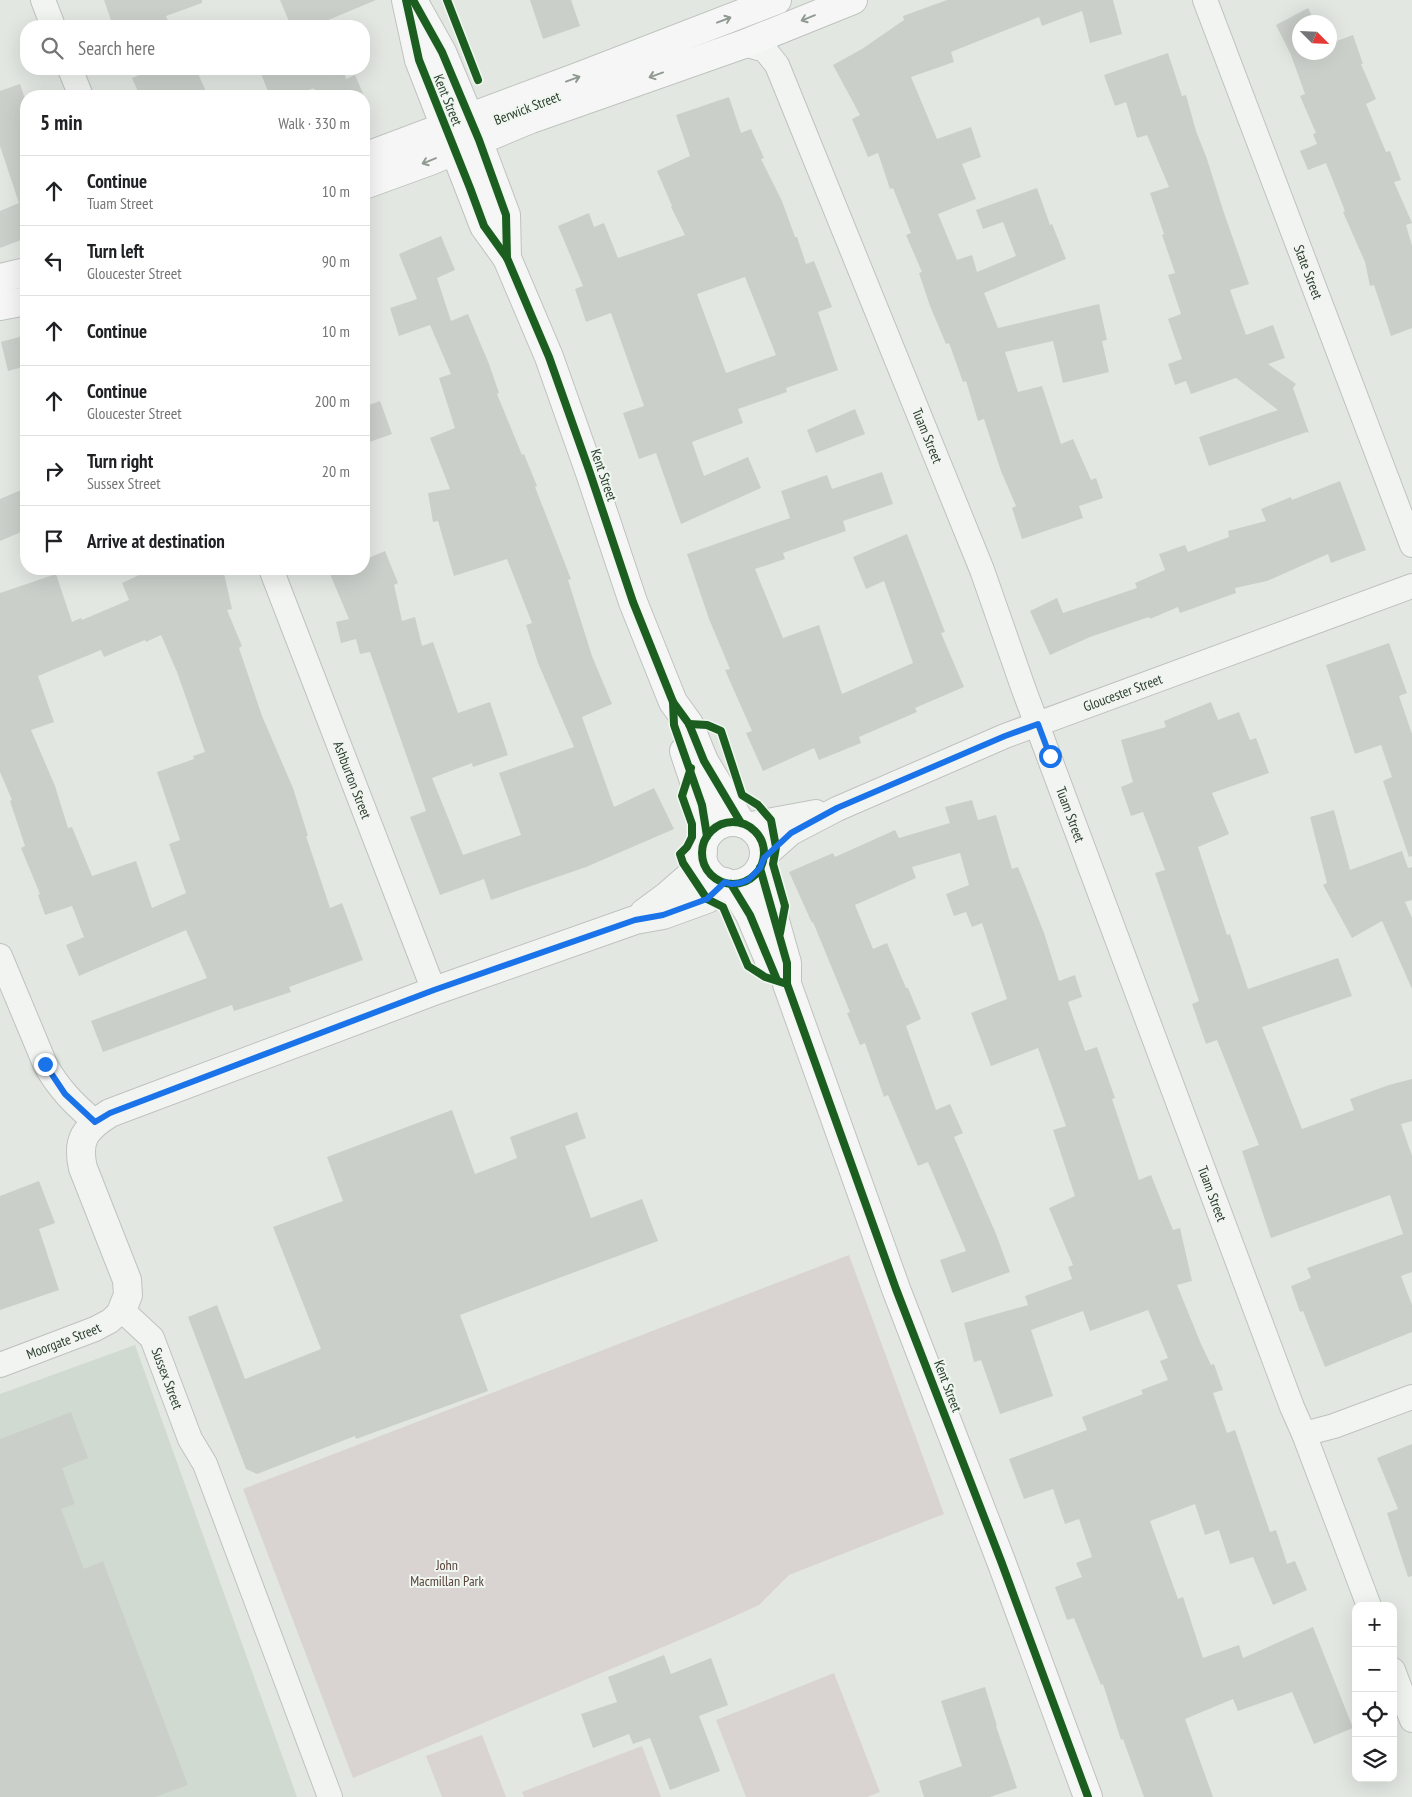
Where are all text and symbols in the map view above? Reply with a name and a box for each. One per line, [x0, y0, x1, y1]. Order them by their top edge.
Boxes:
one-way arrow [801, 14, 816, 23]
one-way arrow [716, 15, 731, 24]
north arrow [1292, 15, 1337, 60]
search box [20, 20, 370, 75]
icon: search [38, 34, 66, 62]
text: Search here [78, 36, 155, 60]
one-way arrow [649, 71, 664, 80]
street label: Kent Street [430, 72, 467, 129]
one-way arrow [564, 74, 580, 83]
street label: Berwick Street [491, 87, 563, 129]
text: 5 min [40, 109, 82, 136]
text: Walk · 330 m [278, 113, 350, 133]
one-way arrow [422, 156, 437, 166]
text: Continue [87, 169, 147, 193]
icon: ahead [40, 177, 68, 205]
text: 10 m [322, 181, 350, 201]
text: Tuam Street [87, 193, 153, 213]
text: Turn left [87, 239, 144, 263]
street label: State Street [1290, 242, 1327, 302]
icon: left [40, 247, 68, 275]
text: 90 m [322, 251, 350, 271]
text: Gloucester Street [87, 263, 182, 283]
icon: ahead [40, 317, 68, 345]
text: Continue [87, 319, 147, 343]
text: 10 m [322, 321, 350, 341]
text: Continue [87, 379, 147, 403]
icon: ahead [40, 387, 68, 415]
text: 200 m [315, 391, 350, 411]
text: Gloucester Street [87, 403, 182, 423]
street label: Tuam Street [908, 405, 947, 466]
street label: Kent Street [587, 446, 621, 504]
text: Turn right [87, 449, 153, 473]
icon: right [40, 457, 68, 485]
text: 20 m [322, 461, 350, 481]
text: Sussex Street [87, 473, 161, 493]
icon: arrive [40, 527, 68, 555]
text: Arrive at destination [87, 529, 225, 553]
street label: Gloucester Street [1081, 670, 1165, 715]
street label: Ashburton Street [329, 738, 376, 821]
route start [1039, 745, 1062, 768]
street label: Tuam Street [1052, 784, 1089, 845]
route end [34, 1053, 57, 1076]
street label: Tuam Street [1194, 1163, 1231, 1224]
street label: Moorgate Street [24, 1318, 104, 1363]
street label: Sussex Street [147, 1345, 187, 1412]
street label: Kent Street [930, 1358, 966, 1415]
park label: John Macmillan Park [410, 1556, 484, 1590]
map controls [1352, 1602, 1397, 1782]
button: + [1352, 1602, 1397, 1647]
button: − [1352, 1647, 1397, 1692]
button: locate [1352, 1692, 1397, 1737]
button: layers [1352, 1737, 1397, 1782]

